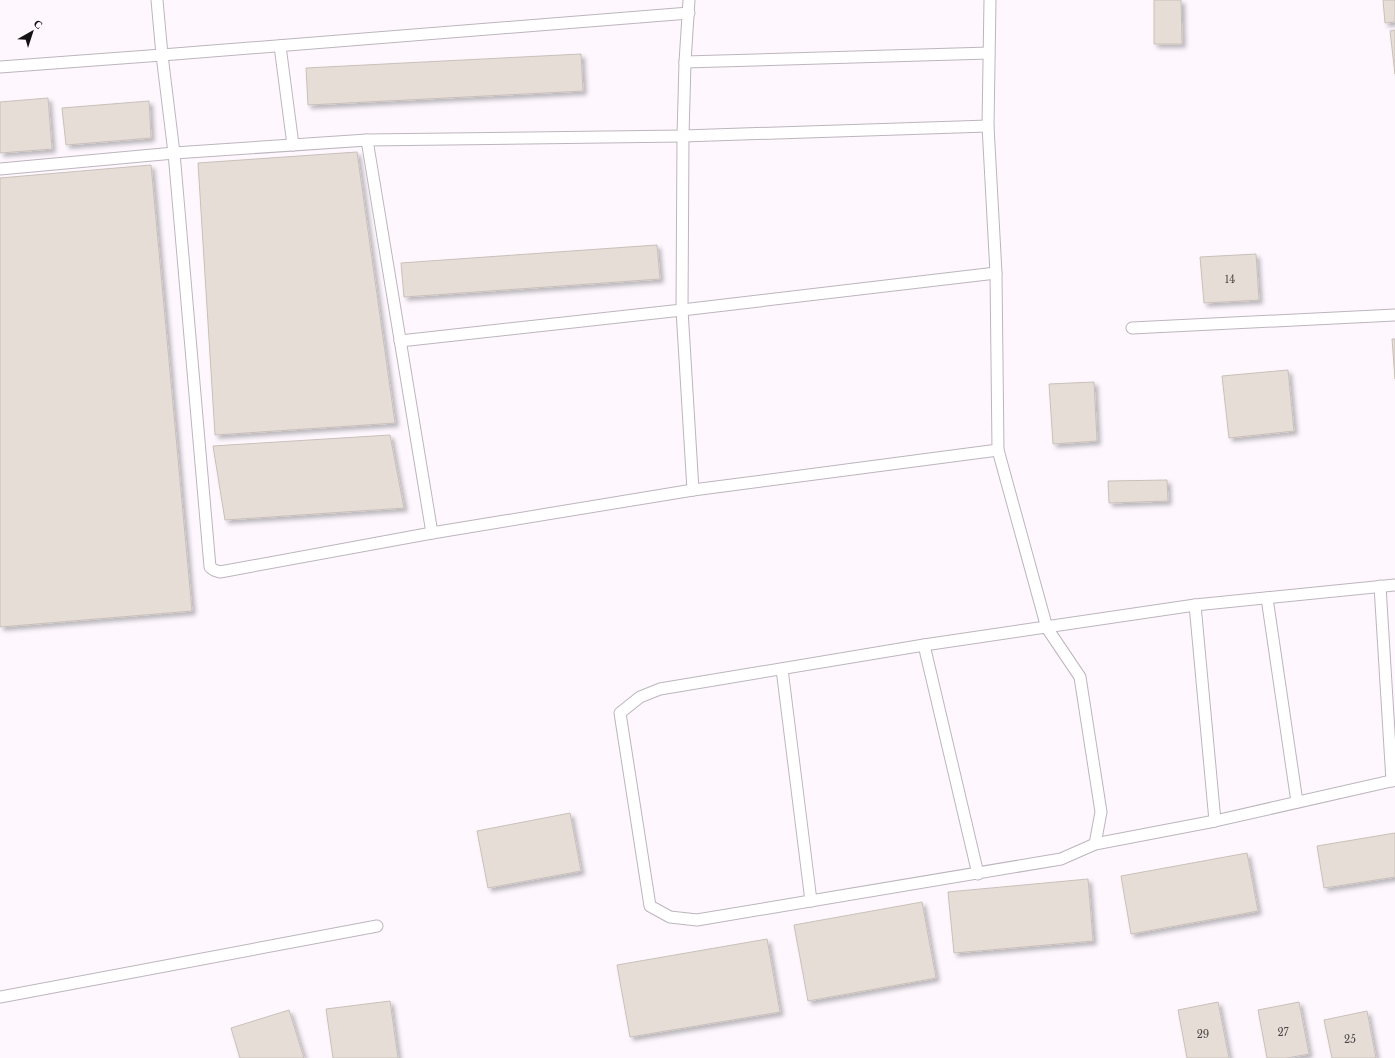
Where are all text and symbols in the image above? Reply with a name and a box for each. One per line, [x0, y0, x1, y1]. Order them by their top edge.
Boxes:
north arrow [12, 12, 52, 52]
text: С [31, 16, 46, 32]
house number: 14 [1225, 273, 1235, 286]
house number: 27 [1277, 1026, 1290, 1039]
house number: 29 [1197, 1028, 1209, 1041]
house number: 25 [1344, 1033, 1356, 1046]

